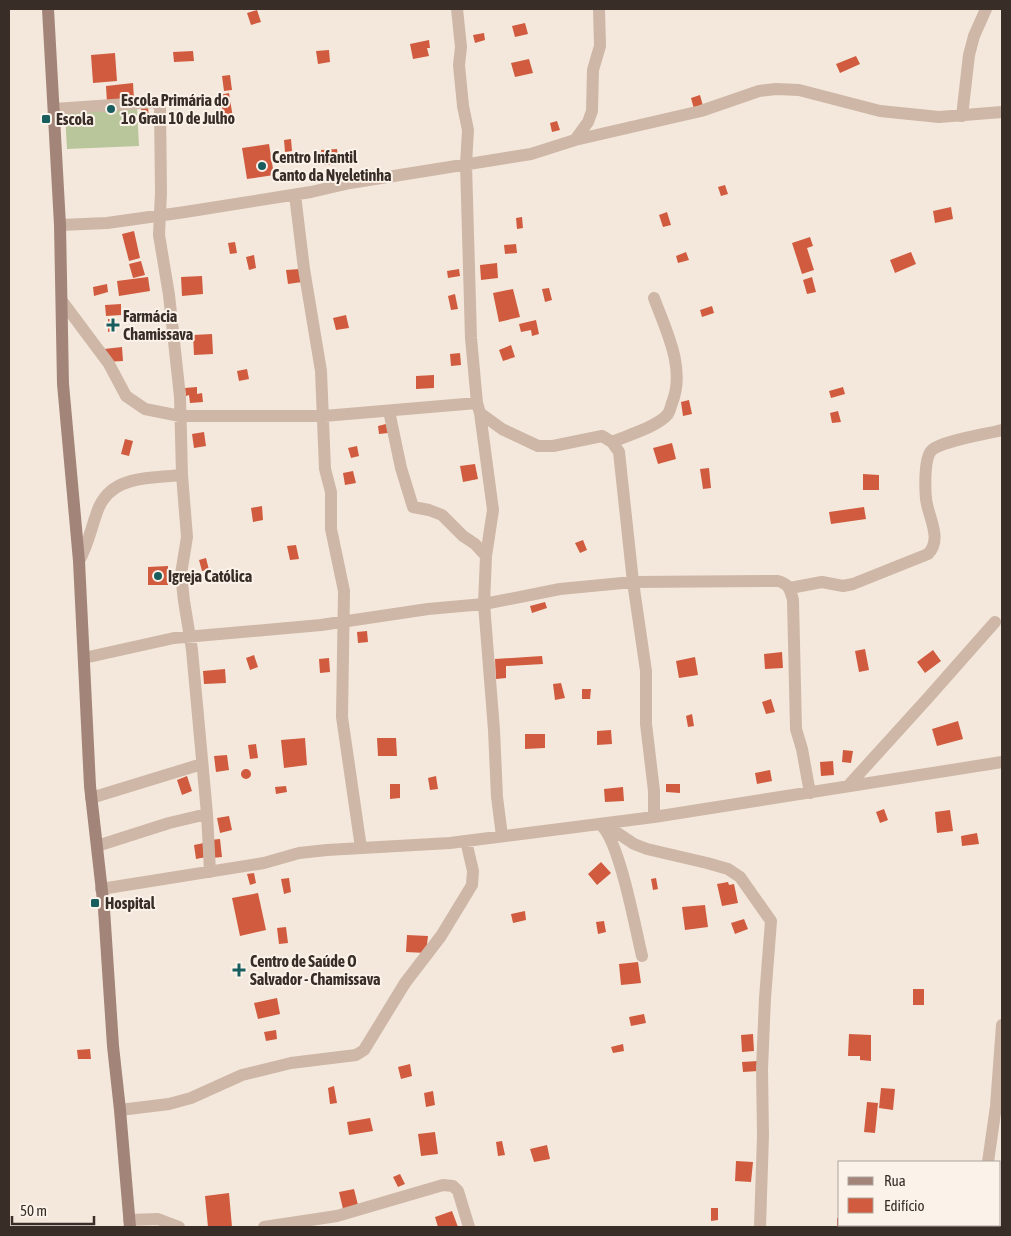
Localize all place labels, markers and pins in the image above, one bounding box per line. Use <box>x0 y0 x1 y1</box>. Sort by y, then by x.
place label: Escola Primária do 1o Grau 10 de Julho <box>121 91 236 127</box>
marker: Escola Primária do 1o Grau 10 de Julho <box>105 103 117 115</box>
place label: Escola <box>56 110 94 128</box>
marker: Escola <box>40 113 52 125</box>
place label: Centro Infantil Canto da Nyeletinha <box>272 148 392 184</box>
marker: Centro Infantil Canto da Nyeletinha <box>256 160 268 172</box>
place label: Farmácia Chamissava <box>123 307 193 343</box>
marker: Farmácia Chamissava <box>107 319 119 331</box>
place label: Igreja Católica <box>168 567 252 585</box>
marker: Igreja Católica <box>152 570 164 582</box>
place label: Hospital <box>105 894 156 912</box>
marker: Hospital <box>89 897 101 909</box>
place label: Centro de Saúde O Salvador - Chamissava <box>250 952 381 988</box>
marker: Centro de Saúde O Salvador - Chamissava <box>232 963 246 977</box>

